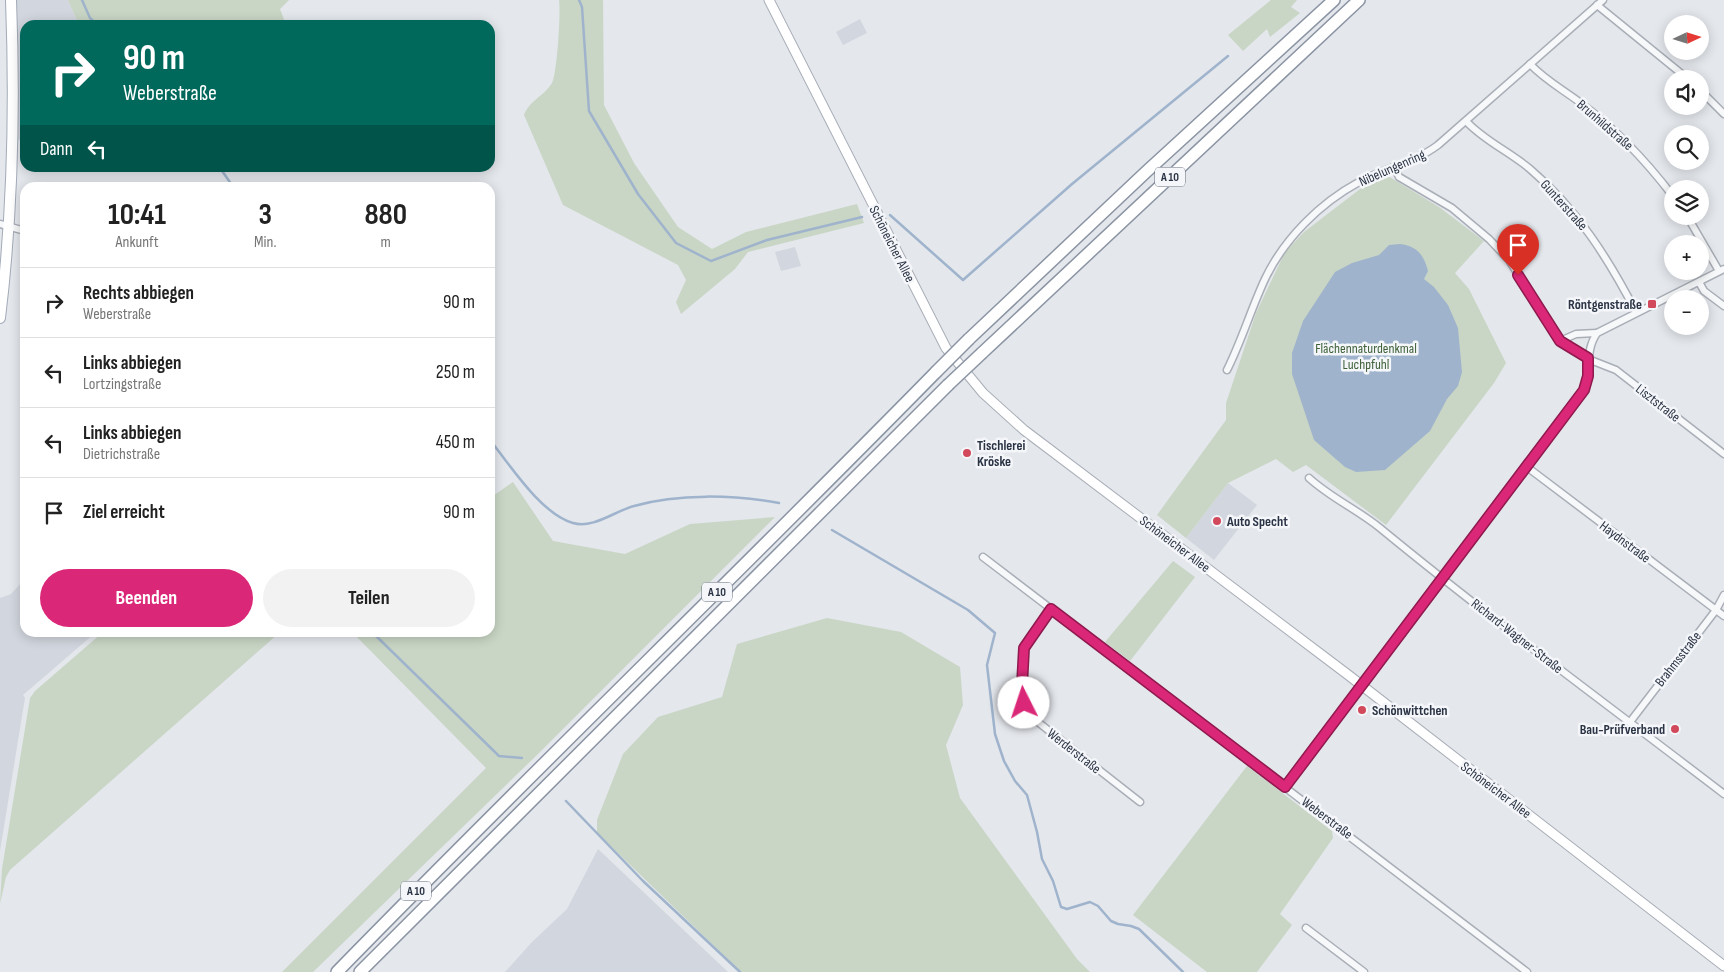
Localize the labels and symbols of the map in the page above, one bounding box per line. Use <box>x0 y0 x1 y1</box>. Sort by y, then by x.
north arrow <box>1664 15 1709 60</box>
street label: Brunhildstraße <box>1573 96 1637 154</box>
street label: Nibelungenring <box>1356 146 1428 190</box>
road number: A 10 <box>1155 168 1185 186</box>
street label: Gunterstraße <box>1537 176 1591 234</box>
street label: Schöneicher Allee <box>865 203 919 285</box>
pin <box>1497 224 1539 275</box>
place label: Röntgenstraße <box>1568 296 1642 313</box>
marker: Röntgenstraße <box>1646 298 1658 310</box>
park label: Flächennaturdenkmal Luchpfuhl <box>1315 340 1417 373</box>
street label: Lisztstraße <box>1632 380 1684 426</box>
place label: Tischlerei Kröske <box>977 437 1025 470</box>
marker: Tischlerei Kröske <box>961 447 973 459</box>
street label: Schöneicher Allee <box>1136 512 1214 576</box>
place label: Auto Specht <box>1226 513 1288 530</box>
marker: Auto Specht <box>1211 515 1223 527</box>
street label: Haydnstraße <box>1596 517 1654 567</box>
road number: A 10 <box>702 582 732 602</box>
street label: Richard-Wagner-Straße <box>1468 595 1566 677</box>
street label: Brahmsstraße <box>1651 628 1705 690</box>
position arrow <box>997 676 1049 728</box>
place label: Schönwittchen <box>1372 702 1448 719</box>
marker: Schönwittchen <box>1356 704 1368 716</box>
place label: Bau-Prüfverband <box>1580 721 1665 738</box>
marker: Bau-Prüfverband <box>1669 723 1681 735</box>
street label: Werderstraße <box>1044 725 1104 777</box>
street label: Schöneicher Allee <box>1457 758 1535 822</box>
street label: Weberstraße <box>1298 793 1356 843</box>
road number: A 10 <box>401 881 431 900</box>

